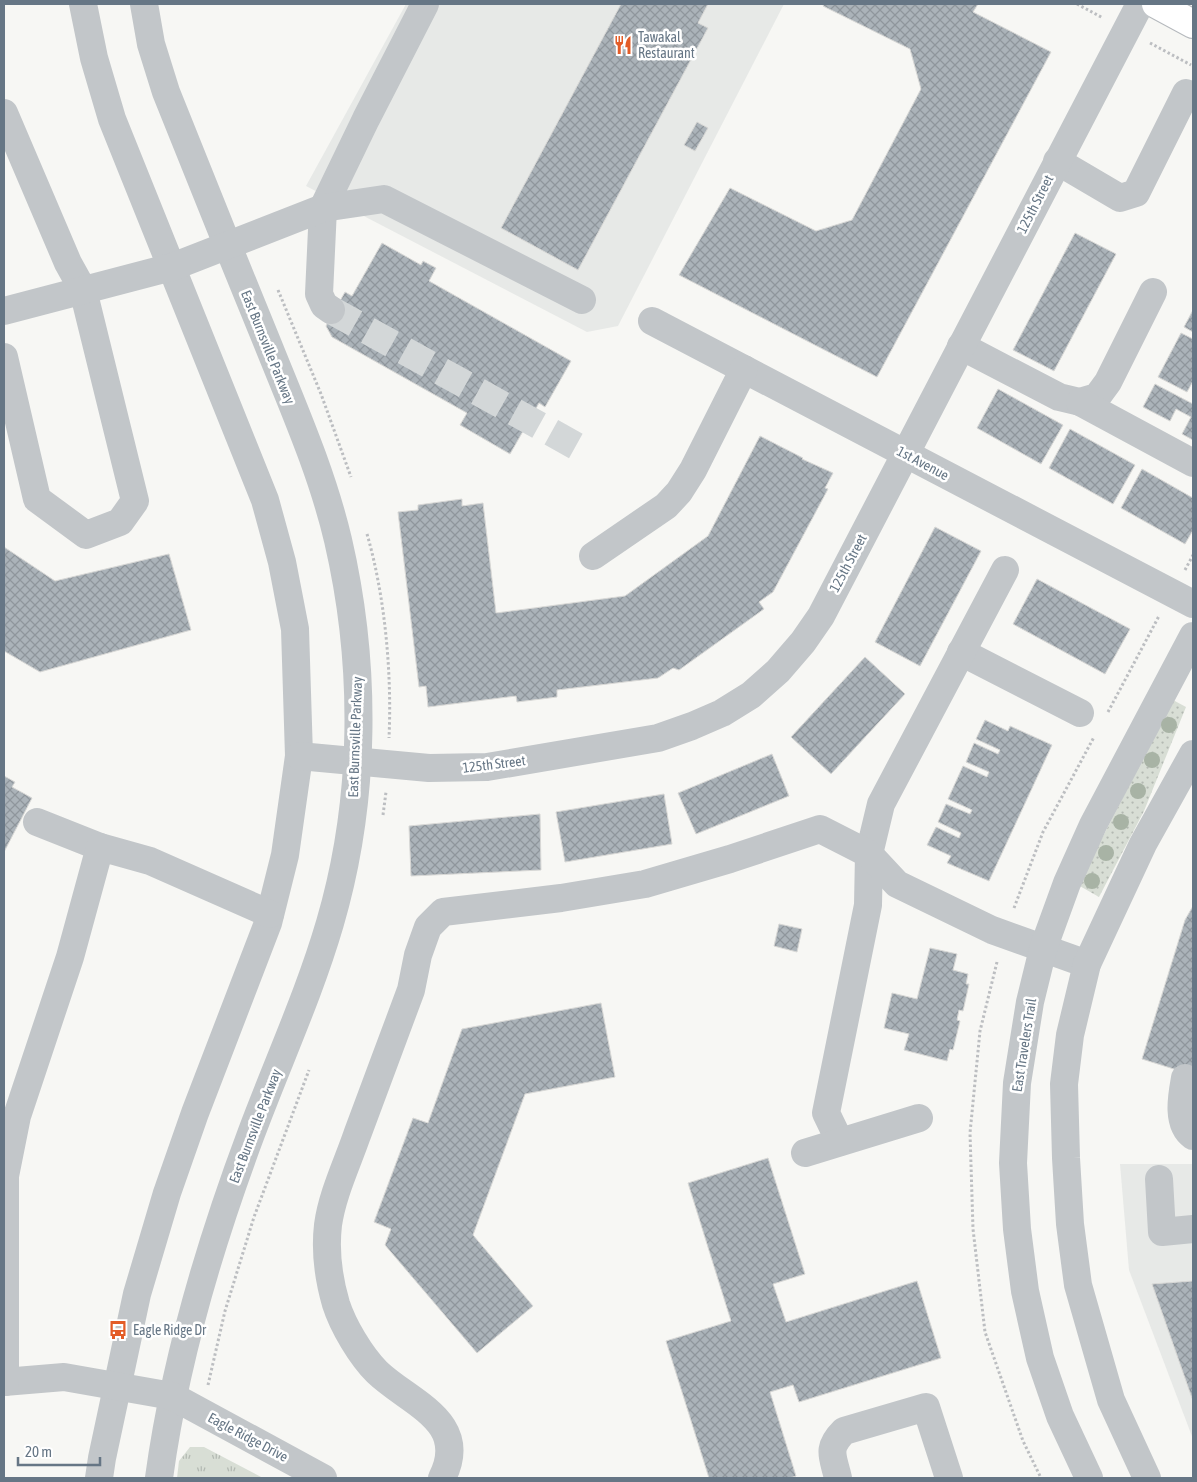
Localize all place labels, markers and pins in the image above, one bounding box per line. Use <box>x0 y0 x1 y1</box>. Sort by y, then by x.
place label: Tawakal Restaurant <box>638 29 695 61</box>
restaurant icon: Tawakal Restaurant <box>612 34 634 56</box>
bus stop icon: Eagle Ridge Dr <box>107 1319 129 1341</box>
place label: Eagle Ridge Dr <box>133 1322 207 1338</box>

